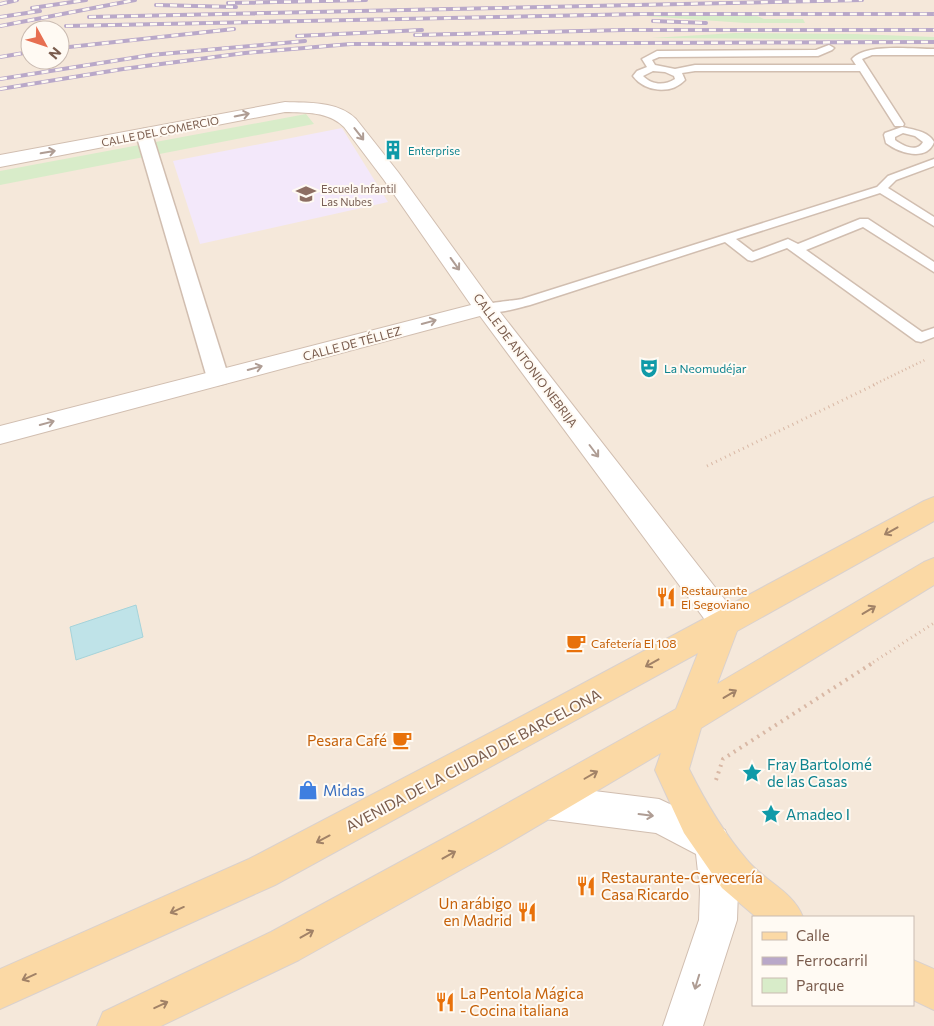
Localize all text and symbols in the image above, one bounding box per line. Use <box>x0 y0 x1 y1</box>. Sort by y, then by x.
north arrow <box>20 20 70 70</box>
text: N <box>45 44 65 63</box>
one-way arrow <box>234 110 250 119</box>
street label: CALLE DEL COMERCIO <box>100 113 220 149</box>
one-way arrow <box>353 127 364 140</box>
building icon: Enterprise <box>382 139 404 161</box>
place label: Enterprise <box>408 144 460 157</box>
one-way arrow <box>40 147 56 157</box>
place label: Escuela Infantil Las Nubes <box>321 182 396 208</box>
school or university icon: Escuela Infantil Las Nubes <box>295 183 317 205</box>
one-way arrow <box>450 257 460 271</box>
street label: CALLE DE ANTONIO NEBRIJA <box>470 290 581 430</box>
one-way arrow <box>421 317 437 327</box>
street label: CALLE DE TÉLLEZ <box>301 323 403 363</box>
theatre icon: La Neomudéjar <box>638 357 660 379</box>
place label: La Neomudéjar <box>664 361 747 375</box>
one-way arrow <box>247 363 263 373</box>
one-way arrow <box>39 418 55 427</box>
one-way arrow <box>589 444 599 458</box>
one-way arrow <box>884 526 899 536</box>
place label: Restaurante El Segoviano <box>681 583 750 611</box>
restaurant icon: Restaurante El Segoviano <box>655 586 677 608</box>
one-way arrow <box>861 604 875 614</box>
cafe icon: Cafetería El 108 <box>565 632 587 654</box>
place label: Cafetería El 108 <box>591 636 677 650</box>
one-way arrow <box>644 658 659 668</box>
street label: AVENIDA DE LA CIUDAD DE BARCELONA <box>342 685 604 835</box>
one-way arrow <box>722 688 736 698</box>
cafe icon: Pesara Café <box>391 729 413 751</box>
place label: Pesara Café <box>307 731 387 749</box>
place label: Fray Bartolomé de las Casas <box>767 755 872 790</box>
place icon: Fray Bartolomé de las Casas <box>741 762 763 784</box>
one-way arrow <box>583 770 598 780</box>
shop icon: Midas <box>297 779 319 801</box>
place label: Midas <box>323 781 365 799</box>
place icon: Amadeo I <box>760 803 782 825</box>
place label: Amadeo I <box>786 805 850 823</box>
one-way arrow <box>638 810 654 820</box>
one-way arrow <box>316 834 331 844</box>
one-way arrow <box>442 850 457 860</box>
place label: Restaurante-Cervecería Casa Ricardo <box>601 868 763 903</box>
restaurant icon: Restaurante-Cervecería Casa Ricardo <box>575 875 597 897</box>
place label: Un arábigo en Madrid <box>438 894 512 929</box>
restaurant icon: Un arábigo en Madrid <box>516 901 538 923</box>
one-way arrow <box>170 906 185 915</box>
legend <box>752 916 914 1006</box>
text: Calle <box>796 926 830 944</box>
one-way arrow <box>300 928 314 938</box>
text: Ferrocarril <box>796 951 868 969</box>
one-way arrow <box>22 972 37 982</box>
one-way arrow <box>691 974 701 990</box>
text: Parque <box>796 976 844 994</box>
place label: La Pentola Mágica - Cocina italiana <box>460 984 584 1019</box>
restaurant icon: La Pentola Mágica - Cocina italiana <box>434 991 456 1013</box>
one-way arrow <box>153 1000 168 1009</box>

